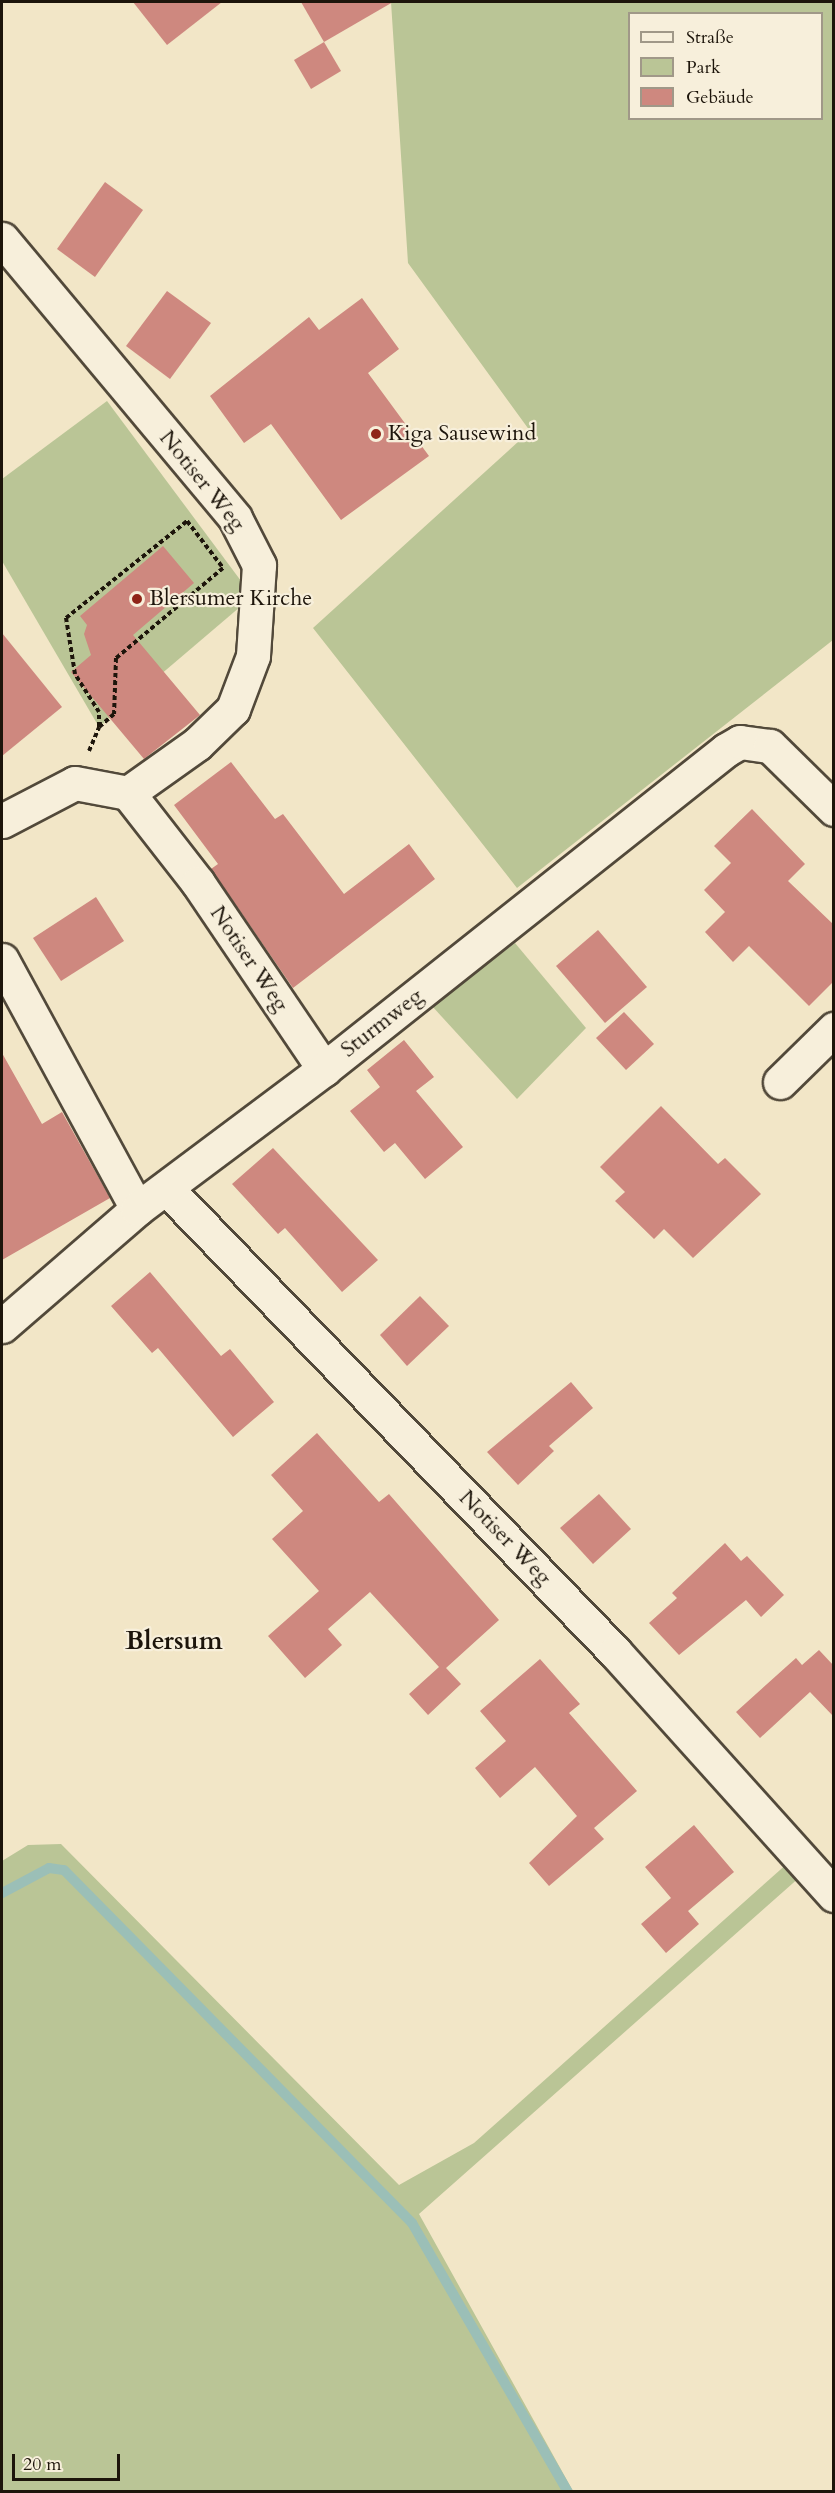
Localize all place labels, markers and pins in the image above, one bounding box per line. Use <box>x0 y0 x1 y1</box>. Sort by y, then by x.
place label: Kiga Sausewind <box>388 421 536 447</box>
marker: Kiga Sausewind <box>369 427 383 441</box>
place label: Blersumer Kirche <box>149 586 312 612</box>
marker: Blersumer Kirche <box>130 592 144 606</box>

